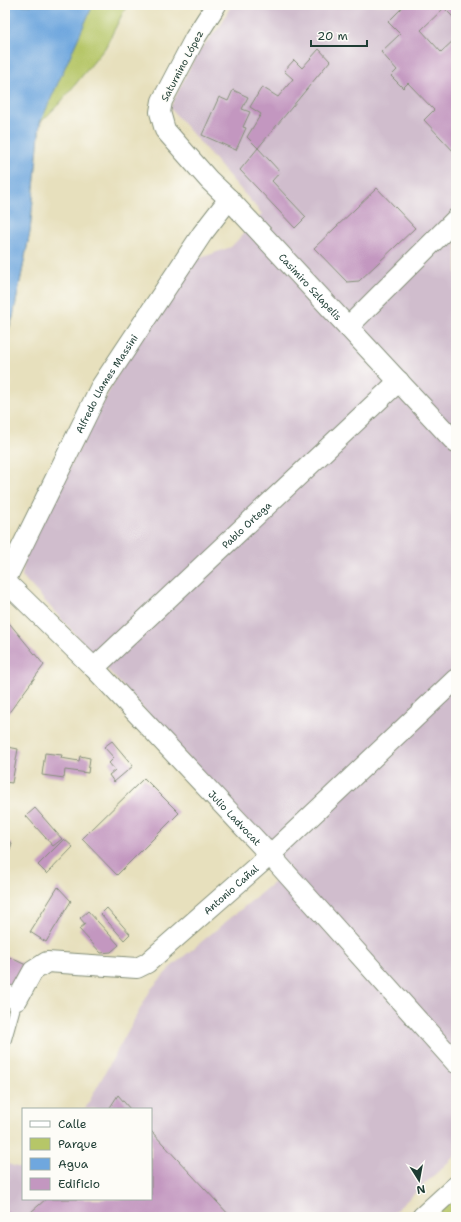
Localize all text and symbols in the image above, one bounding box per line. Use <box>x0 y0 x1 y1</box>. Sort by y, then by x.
scale bar <box>311 22 367 48</box>
street label: Saturnino López <box>158 28 206 104</box>
text: 20 m <box>317 28 348 44</box>
street label: Casimiro Szlapelis <box>276 250 345 323</box>
street label: Alfredo Llames Massini <box>72 331 140 435</box>
street label: Pablo Ortega <box>219 498 274 551</box>
street label: Julio Ladvocat <box>206 787 264 848</box>
street label: Antonio Cañal <box>200 862 261 917</box>
legend <box>22 1108 152 1200</box>
text: Calle <box>58 1116 87 1132</box>
text: Parque <box>58 1136 97 1152</box>
text: Agua <box>58 1156 89 1172</box>
north arrow <box>399 1160 439 1200</box>
text: Edificio <box>58 1176 100 1192</box>
text: N <box>415 1181 427 1198</box>

